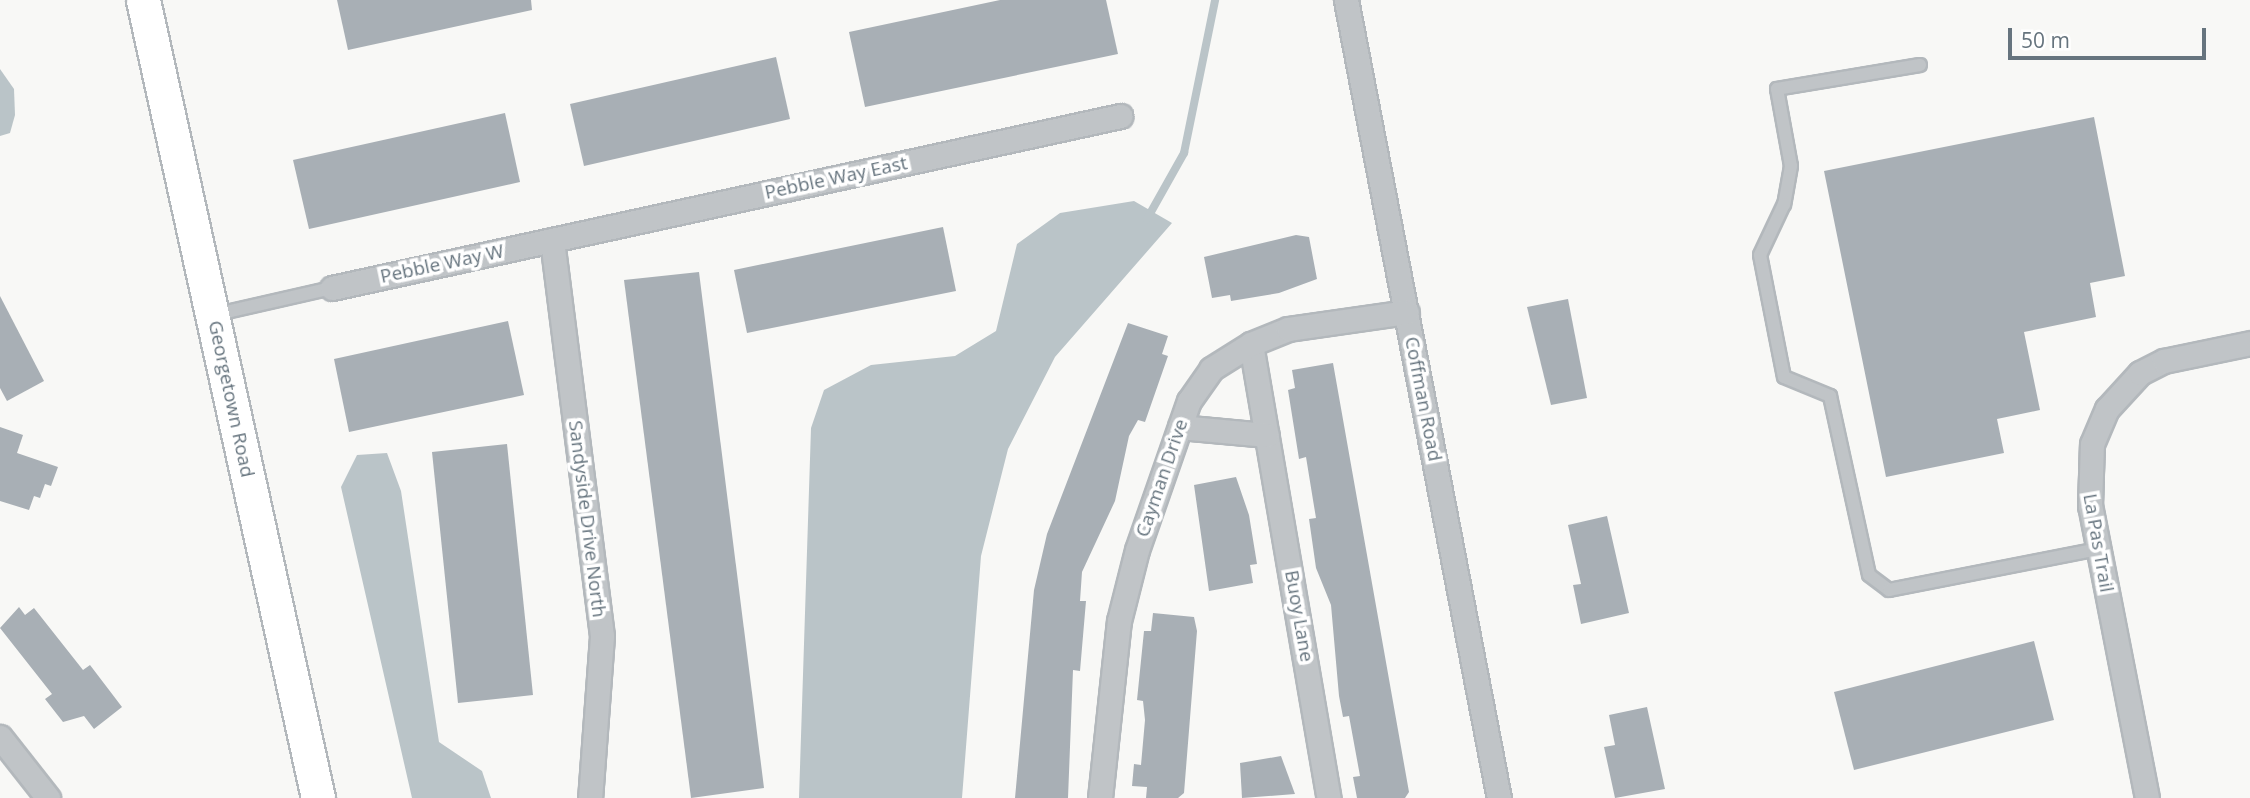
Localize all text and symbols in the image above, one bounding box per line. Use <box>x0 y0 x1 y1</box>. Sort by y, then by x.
scale bar <box>2012 14 2210 58</box>
text: 50 m <box>2021 26 2070 54</box>
street label: Pebble Way East <box>763 152 909 204</box>
street label: Pebble Way W <box>378 240 506 288</box>
street label: Georgetown Road <box>203 319 259 479</box>
street label: Coffman Road <box>1400 335 1446 463</box>
street label: Cayman Drive <box>1131 416 1193 540</box>
street label: Sandyside Drive North <box>564 419 610 619</box>
street label: La Pas Trail <box>2078 492 2118 594</box>
street label: Buoy Lane <box>1280 568 1318 664</box>

